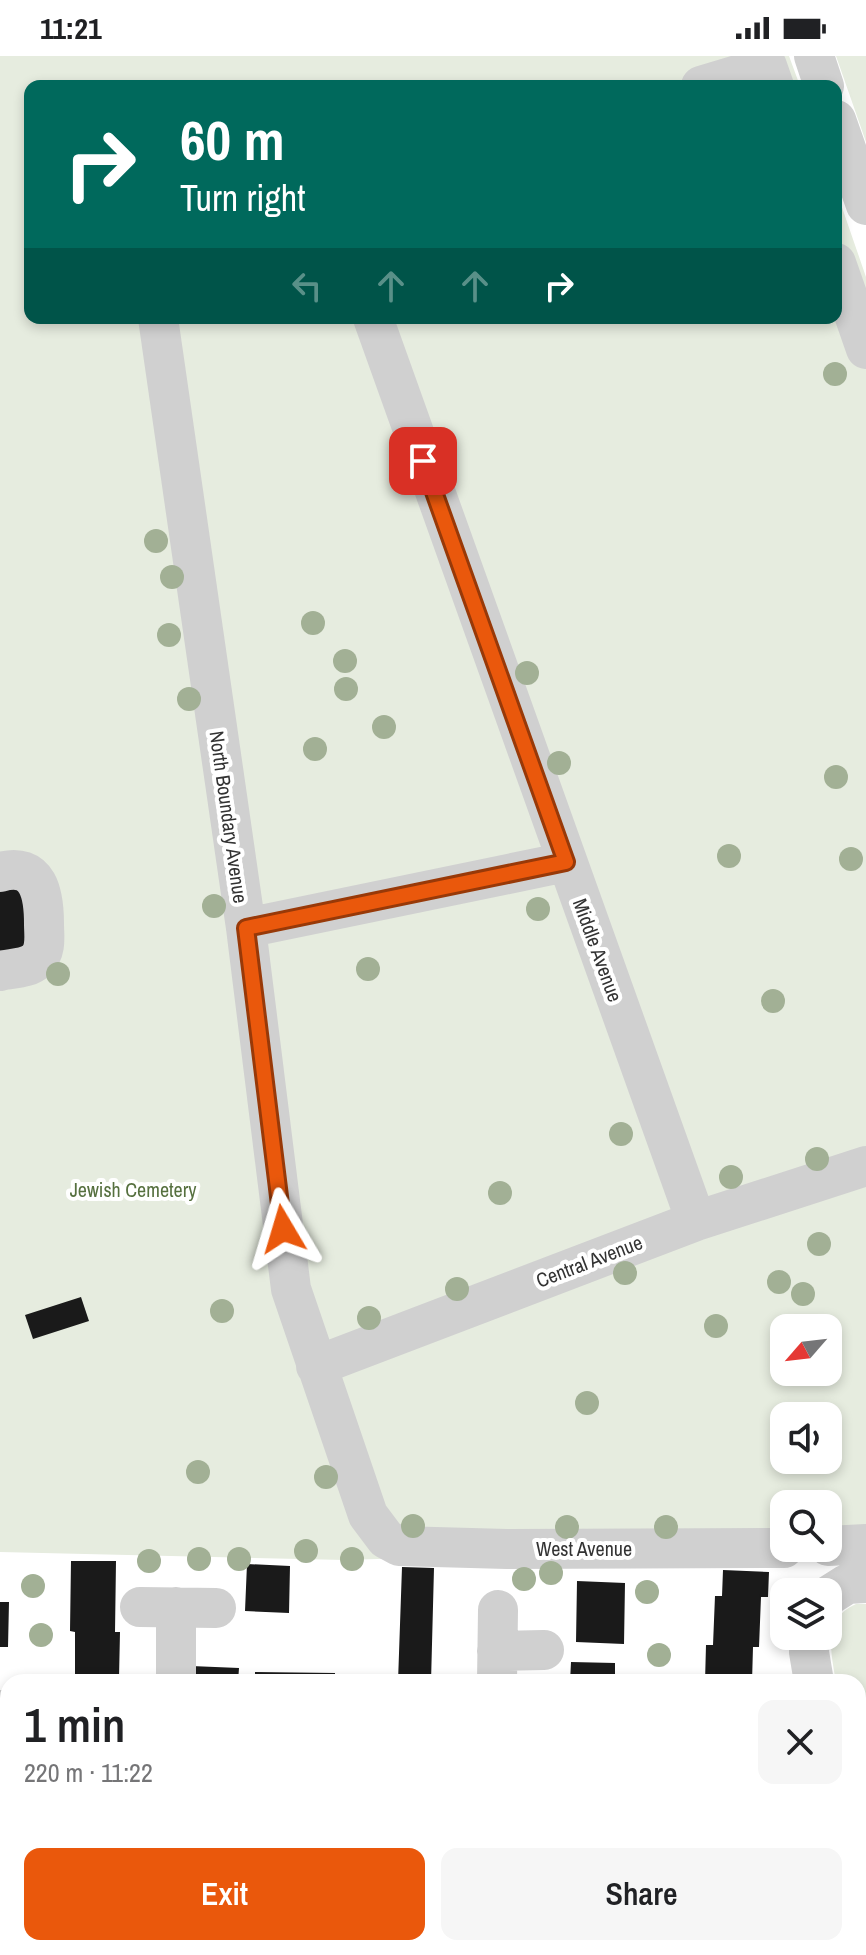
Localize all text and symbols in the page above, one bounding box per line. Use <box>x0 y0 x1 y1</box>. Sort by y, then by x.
text: 11:21 <box>40 8 102 48</box>
text: 60 m <box>180 102 285 177</box>
icon: right <box>48 112 152 216</box>
text: Turn right <box>180 174 305 222</box>
icon: left <box>285 264 329 308</box>
icon: ahead <box>369 264 413 308</box>
icon: ahead <box>453 264 497 308</box>
icon: right <box>537 264 581 308</box>
pin <box>389 427 457 495</box>
icon: arrive <box>401 439 445 483</box>
street label: North Boundary Avenue <box>204 729 254 905</box>
street label: Middle Avenue <box>567 895 629 1005</box>
park label: Jewish Cemetery <box>70 1176 197 1203</box>
position arrow <box>241 1187 325 1271</box>
street label: Central Avenue <box>532 1228 646 1294</box>
north arrow <box>770 1314 842 1386</box>
map controls <box>770 1314 842 1650</box>
button: sound <box>770 1402 842 1474</box>
button: search <box>770 1490 842 1562</box>
street label: West Avenue <box>536 1535 632 1562</box>
button: layers <box>770 1578 842 1650</box>
text: 1 min <box>24 1692 125 1757</box>
button: close <box>758 1700 842 1784</box>
text: 220 m · 11:22 <box>24 1755 153 1790</box>
button: Exit <box>24 1848 425 1940</box>
button: Share <box>441 1848 842 1940</box>

